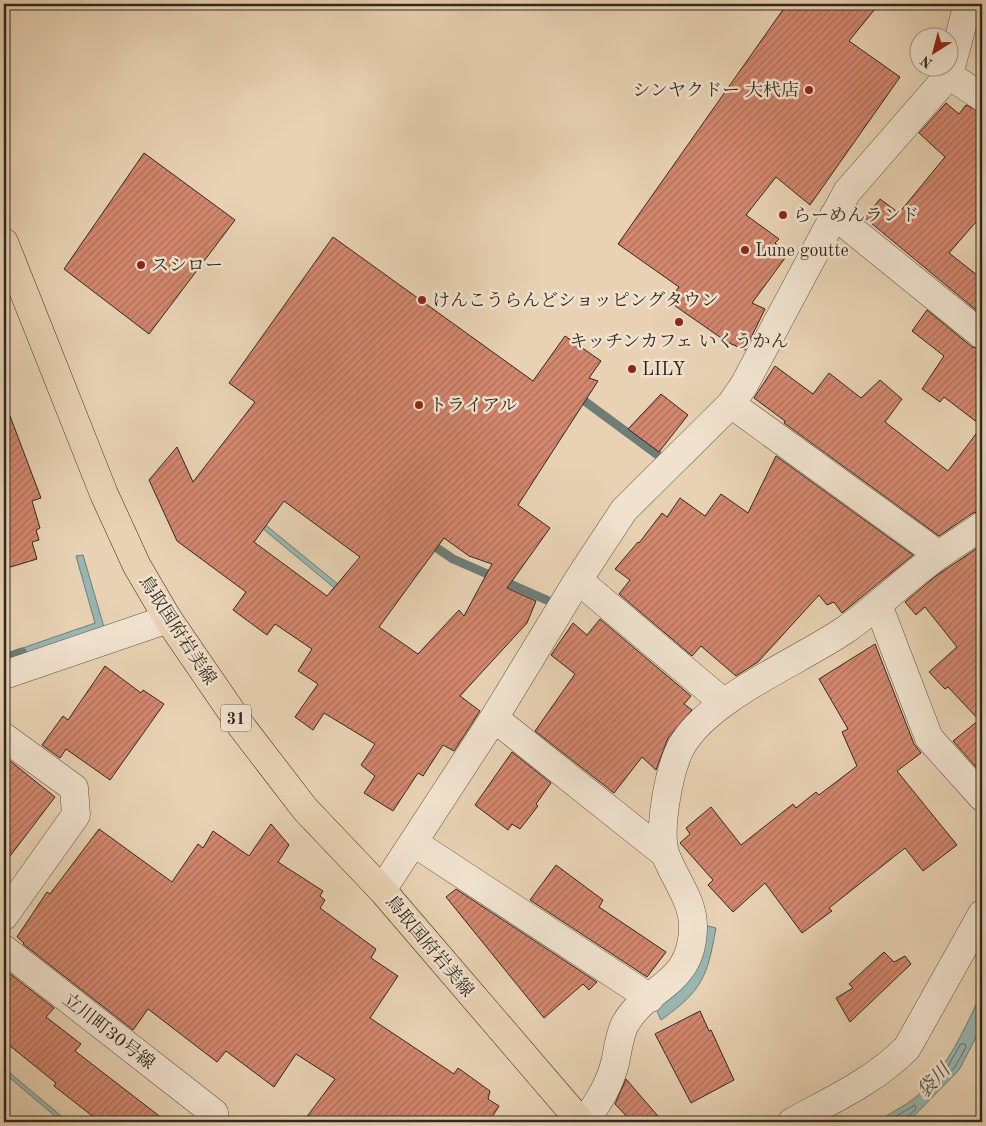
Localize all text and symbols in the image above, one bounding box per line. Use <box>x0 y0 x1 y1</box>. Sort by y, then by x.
north arrow <box>908 28 958 78</box>
text: N <box>918 53 935 71</box>
place label: シンヤクドー 大杙店 <box>632 80 799 100</box>
marker: シンヤクドー 大杙店 <box>803 84 815 96</box>
place label: らーめんランド <box>793 207 919 225</box>
marker: らーめんランド <box>777 209 789 221</box>
place label: Lune goutte <box>755 242 849 260</box>
marker: Lune goutte <box>739 244 751 256</box>
place label: スシロー <box>151 257 223 275</box>
marker: スシロー <box>135 259 147 271</box>
place label: けんこうらんどショッピングタウン <box>432 291 719 310</box>
marker: けんこうらんどショッピングタウン <box>416 294 428 306</box>
marker: キッチンカフェ いくうかん <box>673 316 685 328</box>
place label: キッチンカフェ いくうかん <box>570 332 788 351</box>
place label: LILY <box>642 361 685 379</box>
marker: LILY <box>626 363 638 375</box>
place label: トライアル <box>429 397 517 415</box>
marker: トライアル <box>413 399 425 411</box>
street label: 鳥取国府岩美線 <box>135 572 221 688</box>
road number: 31 <box>221 704 251 731</box>
street label: 鳥取国府岩美線 <box>382 891 478 1001</box>
street label: 立川町30号線 <box>59 989 159 1073</box>
water label: 袋川 <box>913 1059 956 1102</box>

